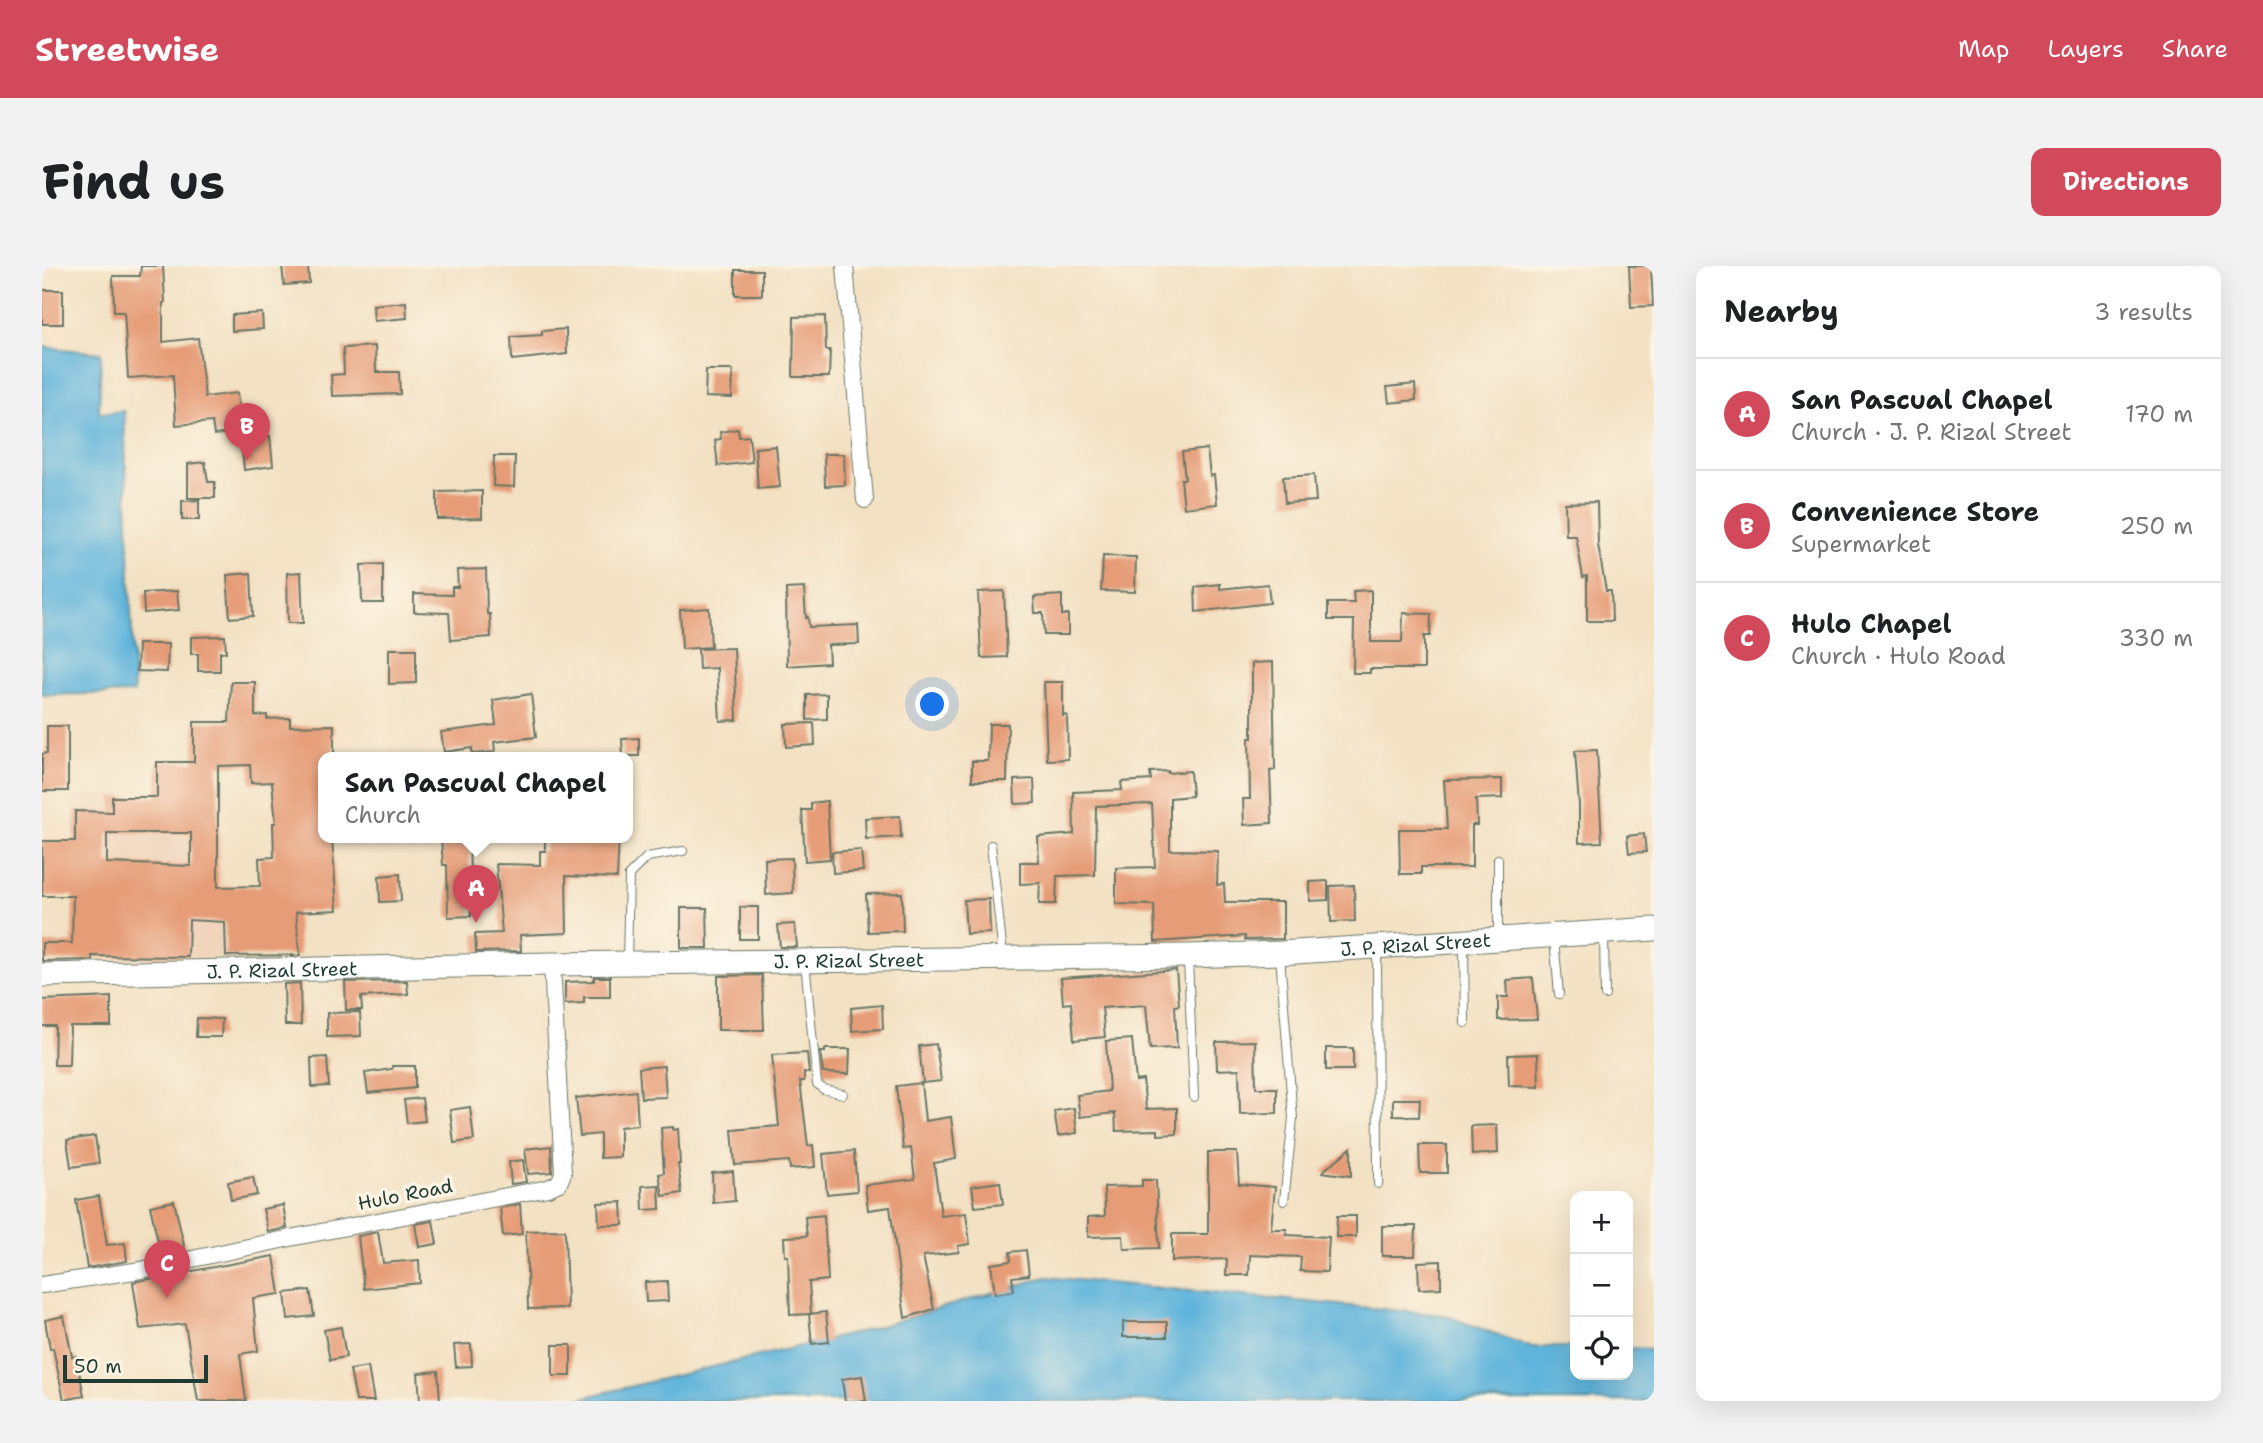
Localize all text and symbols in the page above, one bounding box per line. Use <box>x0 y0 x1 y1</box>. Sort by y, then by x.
text: Streetwise <box>35 27 219 72</box>
text: Map <box>1958 33 2009 65</box>
text: Layers <box>2047 33 2124 65</box>
text: Share <box>2162 33 2228 65</box>
button: Directions <box>2031 148 2221 216</box>
text: Find us <box>42 149 225 215</box>
text: Nearby <box>1724 291 1839 332</box>
text: 3 results <box>2094 297 2193 327</box>
text: San Pascual Chapel <box>1791 382 2052 417</box>
text: A <box>1738 399 1756 429</box>
text: 170 m <box>2125 399 2193 429</box>
pin: B <box>224 403 270 461</box>
text: Church · J. P. Rizal Street <box>1791 417 2072 447</box>
text: Convenience Store <box>1791 494 2039 529</box>
text: B <box>1740 511 1754 541</box>
text: 250 m <box>2120 511 2193 541</box>
text: Supermarket <box>1791 529 1931 559</box>
text: Hulo Chapel <box>1791 606 1952 641</box>
text: C <box>1740 623 1754 653</box>
text: 330 m <box>2119 623 2193 653</box>
text: Church · Hulo Road <box>1791 641 2005 671</box>
your location <box>915 687 949 721</box>
popup <box>318 752 633 843</box>
text: San Pascual Chapel <box>345 765 606 800</box>
text: Church <box>345 800 421 830</box>
pin: A <box>453 865 499 923</box>
street label: J. P. Rizal Street <box>1339 927 1492 962</box>
street label: J. P. Rizal Street <box>773 947 924 974</box>
street label: J. P. Rizal Street <box>206 956 358 984</box>
street label: Hulo Road <box>356 1173 455 1216</box>
map controls <box>1570 1191 1633 1380</box>
button: + <box>1570 1191 1633 1254</box>
pin: C <box>144 1240 190 1298</box>
button: − <box>1570 1254 1633 1317</box>
button: locate <box>1570 1317 1633 1380</box>
scale bar <box>63 1352 208 1384</box>
text: 50 m <box>74 1354 122 1379</box>

